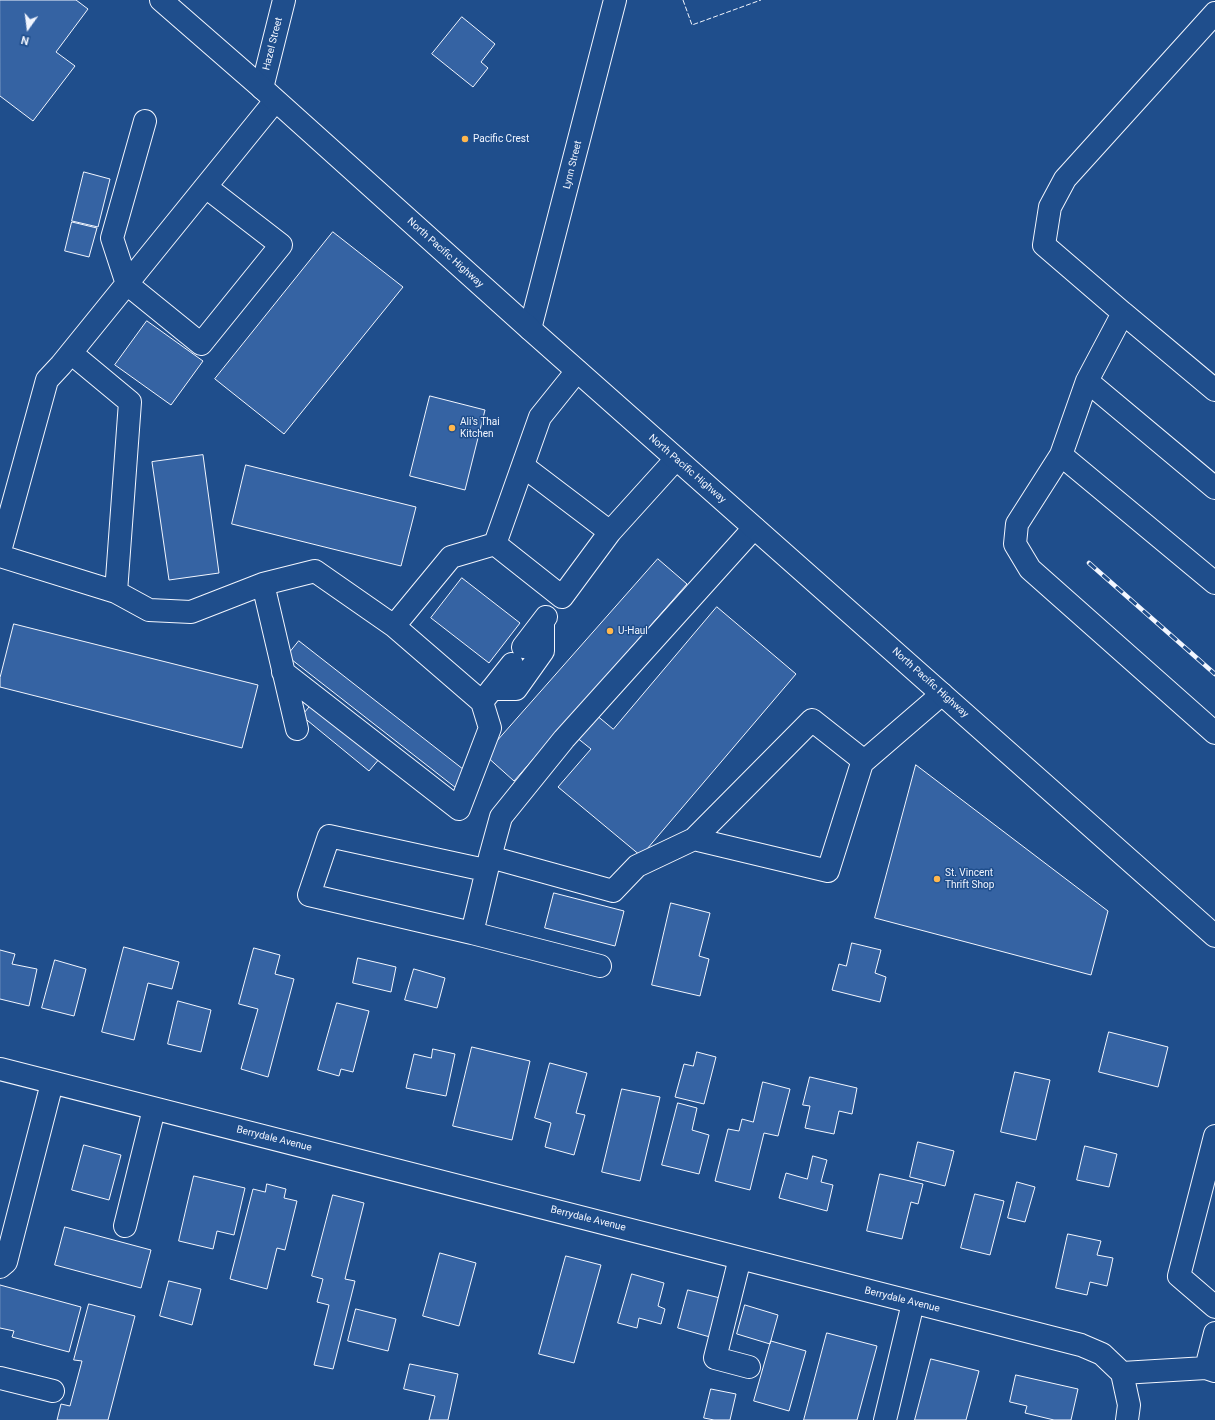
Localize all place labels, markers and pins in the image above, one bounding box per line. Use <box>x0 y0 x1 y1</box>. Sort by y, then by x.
place label: Pacific Crest <box>473 133 529 145</box>
marker: Pacific Crest <box>460 134 470 144</box>
place label: Ali's Thai Kitchen <box>460 416 500 440</box>
marker: Ali's Thai Kitchen <box>447 423 457 433</box>
place label: U-Haul <box>618 625 648 637</box>
marker: U-Haul <box>605 626 615 636</box>
place label: St. Vincent Thrift Shop <box>945 867 994 890</box>
marker: St. Vincent Thrift Shop <box>932 874 942 884</box>

